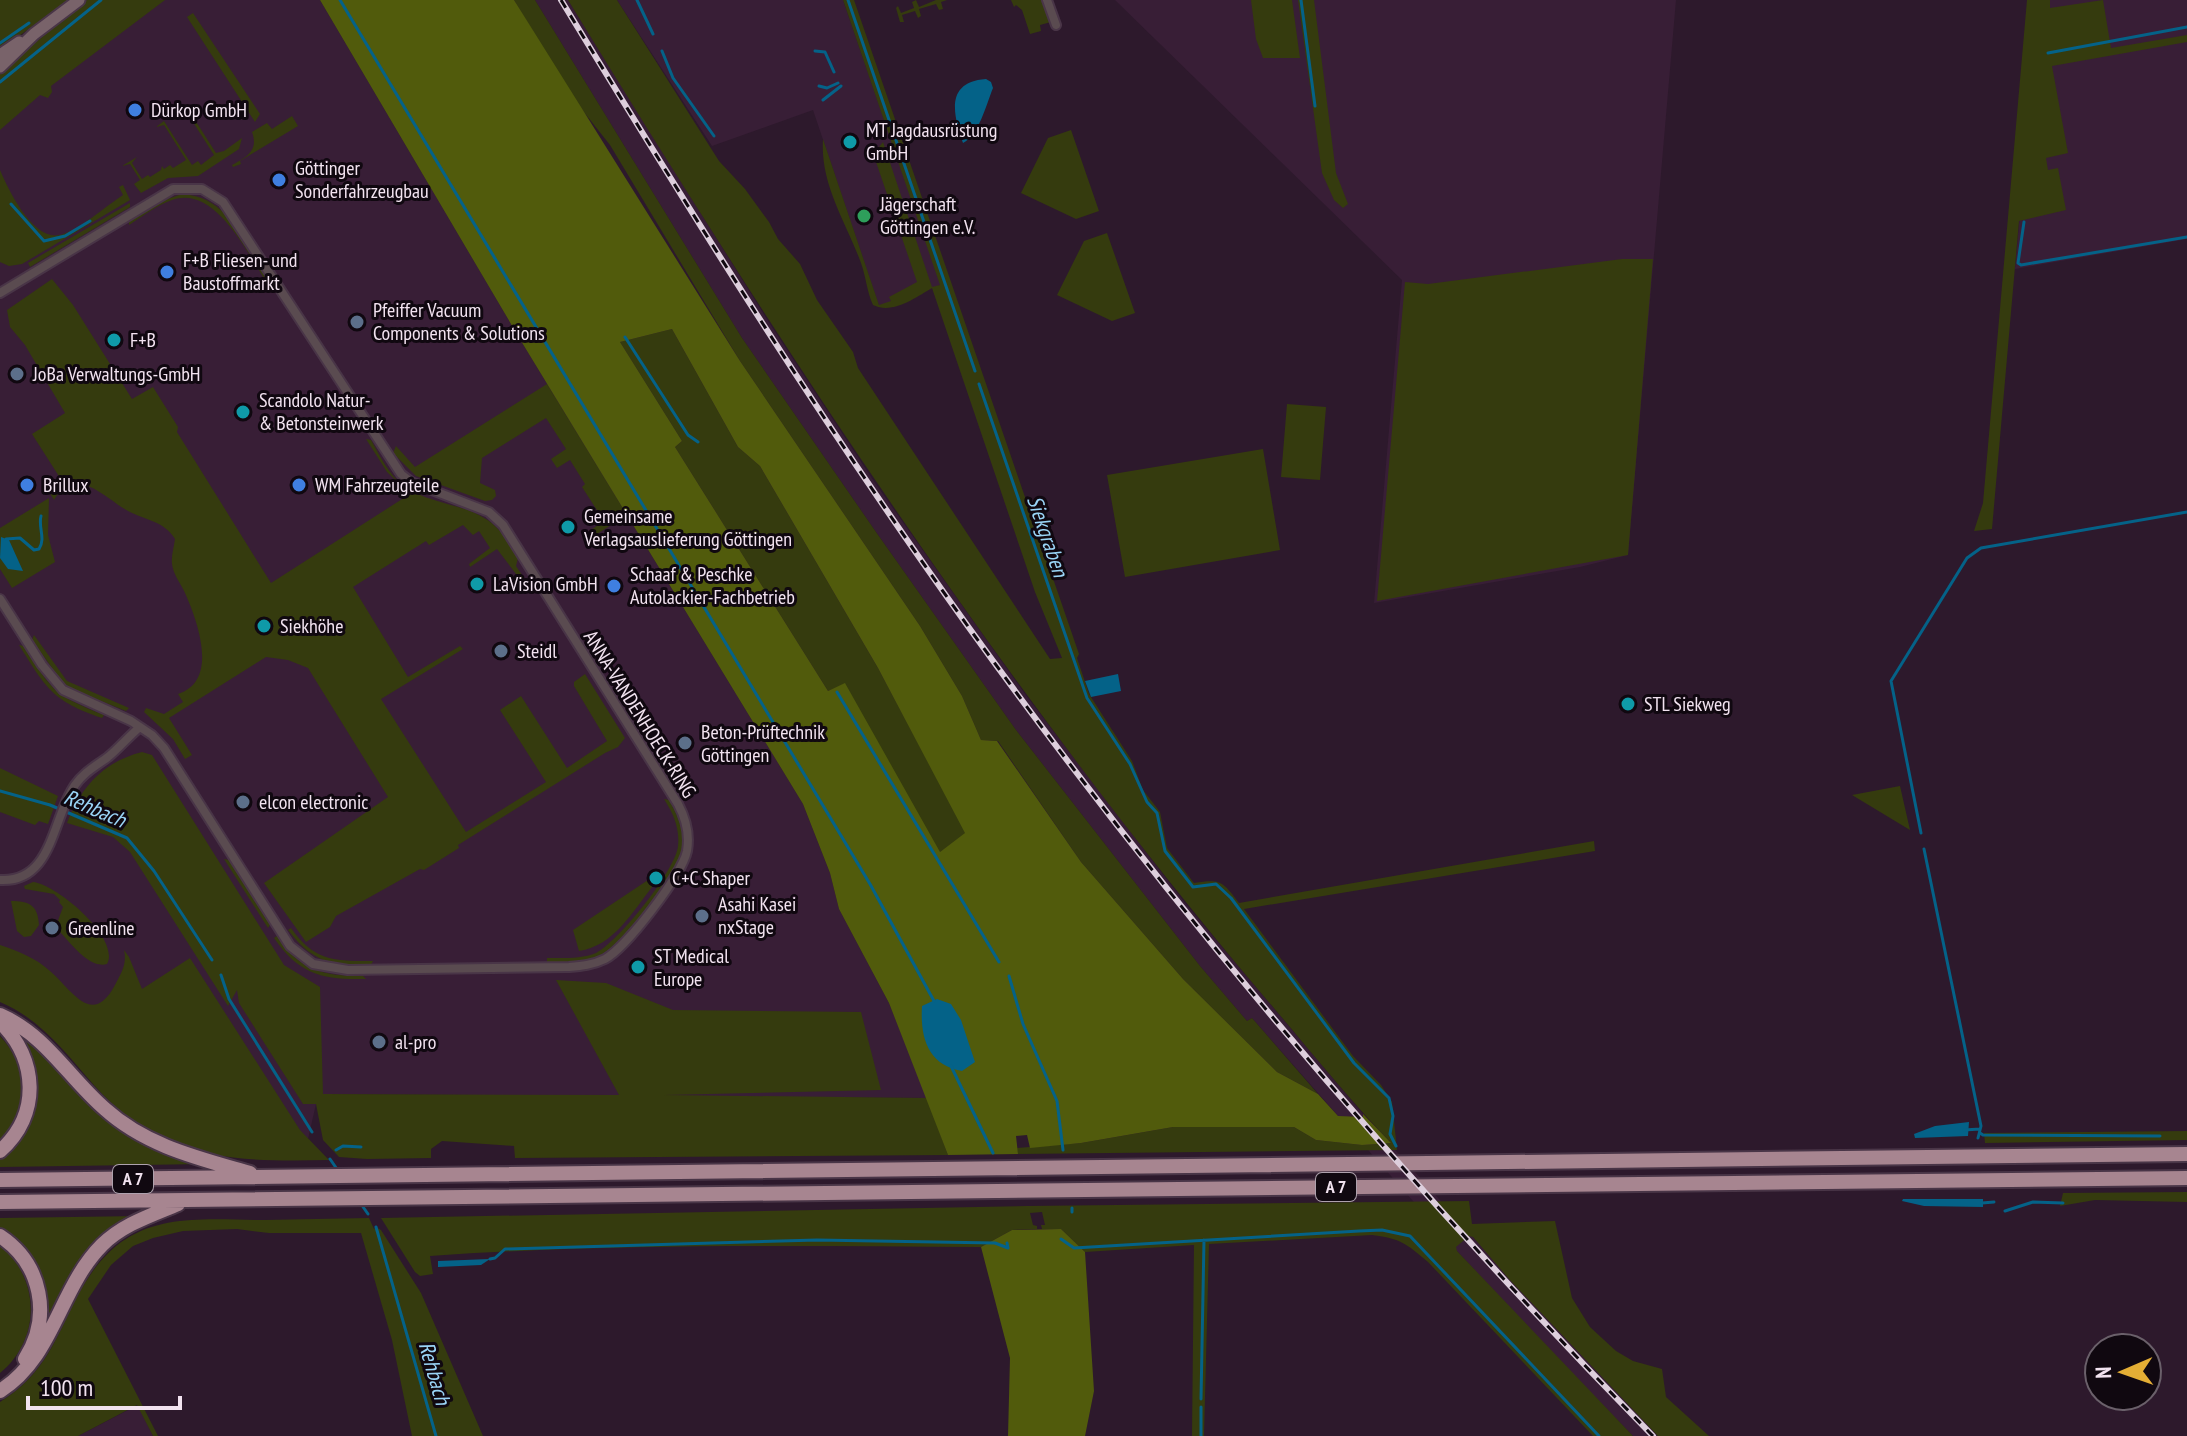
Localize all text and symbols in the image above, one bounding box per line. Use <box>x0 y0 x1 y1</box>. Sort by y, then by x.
place label: Dürkop GmbH <box>151 97 247 123</box>
marker: Dürkop GmbH <box>126 101 144 119</box>
place label: MT Jagdausrüstung GmbH <box>866 117 997 166</box>
marker: MT Jagdausrüstung GmbH <box>841 133 859 151</box>
place label: Göttinger Sonderfahrzeugbau <box>295 155 429 204</box>
marker: Göttinger Sonderfahrzeugbau <box>270 171 288 189</box>
place label: Jägerschaft Göttingen e.V. <box>879 191 975 240</box>
marker: Jägerschaft Göttingen e.V. <box>855 207 873 225</box>
place label: F+B Fliesen- und Baustoffmarkt <box>183 247 297 296</box>
marker: F+B Fliesen- und Baustoffmarkt <box>158 263 176 281</box>
place label: Pfeiffer Vacuum Components & Solutions <box>373 297 545 346</box>
marker: Pfeiffer Vacuum Components & Solutions <box>348 313 366 331</box>
place label: F+B <box>130 327 156 353</box>
marker: F+B <box>105 331 123 349</box>
place label: JoBa Verwaltungs-GmbH <box>32 361 201 387</box>
marker: JoBa Verwaltungs-GmbH <box>8 365 26 383</box>
place label: Scandolo Natur- & Betonsteinwerk <box>259 387 384 436</box>
marker: Scandolo Natur- & Betonsteinwerk <box>234 403 252 421</box>
place label: Brillux <box>43 472 88 498</box>
place label: WM Fahrzeugteile <box>315 472 439 498</box>
marker: Brillux <box>18 476 36 494</box>
marker: WM Fahrzeugteile <box>290 476 308 494</box>
water label: Siekgraben <box>1021 492 1075 582</box>
place label: Gemeinsame Verlagsauslieferung Göttingen <box>583 503 792 552</box>
marker: Gemeinsame Verlagsauslieferung Göttingen <box>559 518 577 536</box>
place label: Schaaf & Peschke Autolackier-Fachbetrieb <box>630 561 795 610</box>
place label: LaVision GmbH <box>493 571 598 597</box>
marker: LaVision GmbH <box>468 575 486 593</box>
marker: Schaaf & Peschke Autolackier-Fachbetrieb <box>605 577 623 595</box>
place label: Siekhöhe <box>280 613 343 639</box>
marker: Siekhöhe <box>255 617 273 635</box>
street label: ANNA-VANDENHOECK-RING <box>578 625 702 803</box>
place label: Steidl <box>517 638 557 664</box>
marker: Steidl <box>492 642 510 660</box>
place label: STL Siekweg <box>1644 691 1731 717</box>
marker: STL Siekweg <box>1619 695 1637 713</box>
place label: Beton-Prüftechnik Göttingen <box>701 719 825 768</box>
marker: Beton-Prüftechnik Göttingen <box>676 734 694 752</box>
water label: Rehbach <box>60 783 131 834</box>
place label: elcon electronic <box>259 789 368 815</box>
marker: elcon electronic <box>234 793 252 811</box>
place label: C+C Shaper <box>672 865 751 891</box>
marker: C+C Shaper <box>647 869 665 887</box>
place label: Asahi Kasei nxStage <box>718 891 796 940</box>
marker: Asahi Kasei nxStage <box>693 907 711 925</box>
place label: Greenline <box>68 915 135 941</box>
marker: Greenline <box>43 919 61 937</box>
place label: ST Medical Europe <box>654 943 729 992</box>
marker: ST Medical Europe <box>629 958 647 976</box>
place label: al-pro <box>395 1029 436 1055</box>
marker: al-pro <box>370 1033 388 1051</box>
road number: A 7 <box>113 1165 153 1193</box>
road number: A 7 <box>1316 1173 1356 1201</box>
north arrow <box>2083 1332 2163 1412</box>
water label: Rehbach <box>413 1338 458 1409</box>
scale bar <box>28 1360 180 1410</box>
text: N <box>2089 1366 2117 1379</box>
text: 100 m <box>40 1372 93 1403</box>

